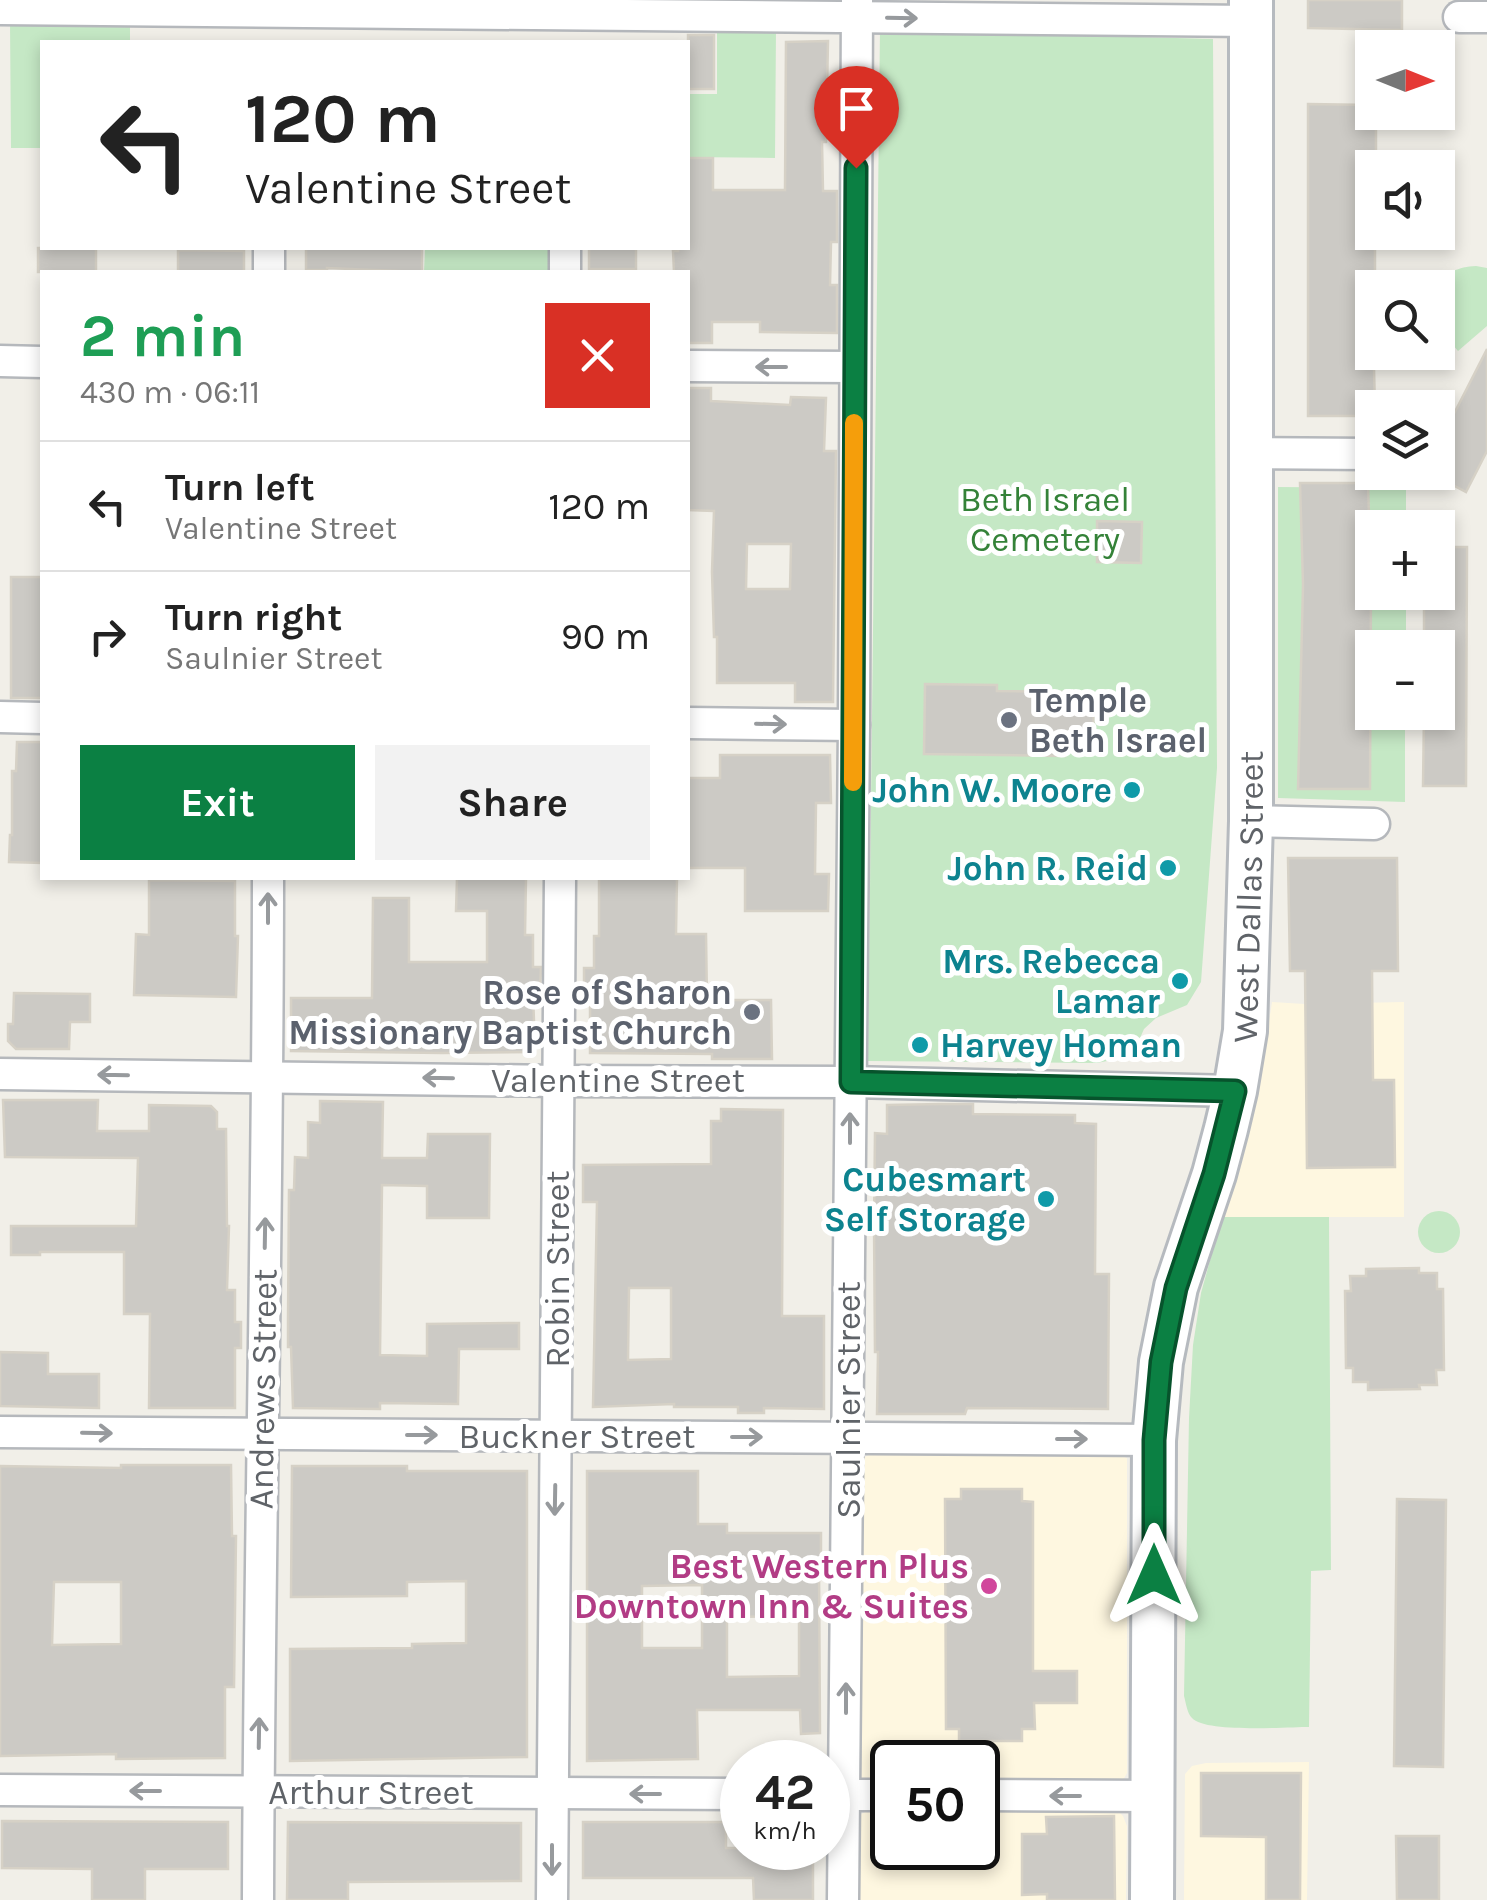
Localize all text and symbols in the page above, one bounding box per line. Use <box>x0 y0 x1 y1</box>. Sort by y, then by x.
one-way arrow <box>886 8 918 28</box>
north arrow <box>1355 30 1455 130</box>
map controls <box>1355 30 1455 730</box>
pin <box>814 66 899 169</box>
text: 120 m <box>245 78 441 160</box>
icon: left <box>80 80 210 210</box>
icon: arrive <box>829 81 884 136</box>
button: sound <box>1355 150 1455 250</box>
text: Valentine Street <box>245 162 571 214</box>
button: search <box>1355 270 1455 370</box>
text: 2 min <box>80 301 245 371</box>
button: close <box>545 303 650 408</box>
one-way arrow <box>756 358 788 376</box>
text: 430 m · 06:11 <box>80 374 260 411</box>
button: layers <box>1355 390 1455 490</box>
text: Turn left <box>165 465 315 510</box>
icon: left <box>80 479 135 534</box>
park label: Beth Israel Cemetery <box>960 479 1130 560</box>
text: 120 m <box>548 484 650 529</box>
text: Valentine Street <box>165 510 397 547</box>
button: + <box>1355 510 1455 610</box>
text: Turn right <box>165 595 342 640</box>
icon: right <box>80 609 135 664</box>
text: 90 m <box>561 614 650 659</box>
button: − <box>1355 630 1455 730</box>
text: Saulnier Street <box>165 640 383 677</box>
place label: Temple Beth Israel <box>1029 680 1207 761</box>
marker: Temple Beth Israel <box>998 709 1020 731</box>
one-way arrow <box>754 714 786 734</box>
button: Exit <box>80 745 355 860</box>
button: Share <box>375 745 650 860</box>
street label: West Dallas Street <box>1224 750 1272 1043</box>
place label: John W. Moore <box>872 770 1112 811</box>
marker: John W. Moore <box>1121 779 1143 801</box>
place label: John R. Reid <box>947 848 1148 889</box>
marker: John R. Reid <box>1157 857 1179 879</box>
one-way arrow <box>258 892 278 924</box>
place label: Mrs. Rebecca Lamar <box>942 941 1160 1022</box>
marker: Mrs. Rebecca Lamar <box>1169 970 1191 992</box>
place label: Rose of Sharon Missionary Baptist Church <box>288 972 732 1054</box>
marker: Rose of Sharon Missionary Baptist Church <box>741 1001 763 1023</box>
place label: Harvey Homan <box>940 1025 1182 1067</box>
marker: Harvey Homan <box>909 1034 931 1056</box>
street label: Valentine Street <box>491 1060 745 1101</box>
one-way arrow <box>97 1066 130 1084</box>
one-way arrow <box>422 1069 454 1088</box>
one-way arrow <box>840 1112 860 1144</box>
place label: Cubesmart Self Storage <box>824 1159 1026 1241</box>
street label: Robin Street <box>537 1170 578 1368</box>
marker: Cubesmart Self Storage <box>1035 1188 1057 1210</box>
one-way arrow <box>256 1217 275 1249</box>
street label: Andrews Street <box>240 1268 286 1510</box>
street label: Saulnier Street <box>828 1281 869 1519</box>
street label: Buckner Street <box>459 1416 695 1457</box>
one-way arrow <box>80 1424 113 1442</box>
one-way arrow <box>406 1426 438 1444</box>
one-way arrow <box>730 1428 763 1446</box>
one-way arrow <box>1056 1430 1088 1448</box>
one-way arrow <box>546 1482 564 1515</box>
position arrow <box>1102 1523 1206 1627</box>
place label: Best Western Plus Downtown Inn & Suites <box>574 1546 969 1627</box>
marker: Best Western Plus Downtown Inn & Suites <box>978 1575 1000 1597</box>
one-way arrow <box>836 1682 856 1714</box>
one-way arrow <box>250 1717 269 1749</box>
speed limit sign: 50 <box>870 1740 1000 1870</box>
text: 42 <box>755 1763 815 1822</box>
street label: Arthur Street <box>268 1772 474 1813</box>
one-way arrow <box>130 1782 162 1800</box>
one-way arrow <box>630 1784 662 1804</box>
one-way arrow <box>1050 1786 1082 1806</box>
text: km/h <box>753 1816 817 1845</box>
one-way arrow <box>542 1842 562 1875</box>

